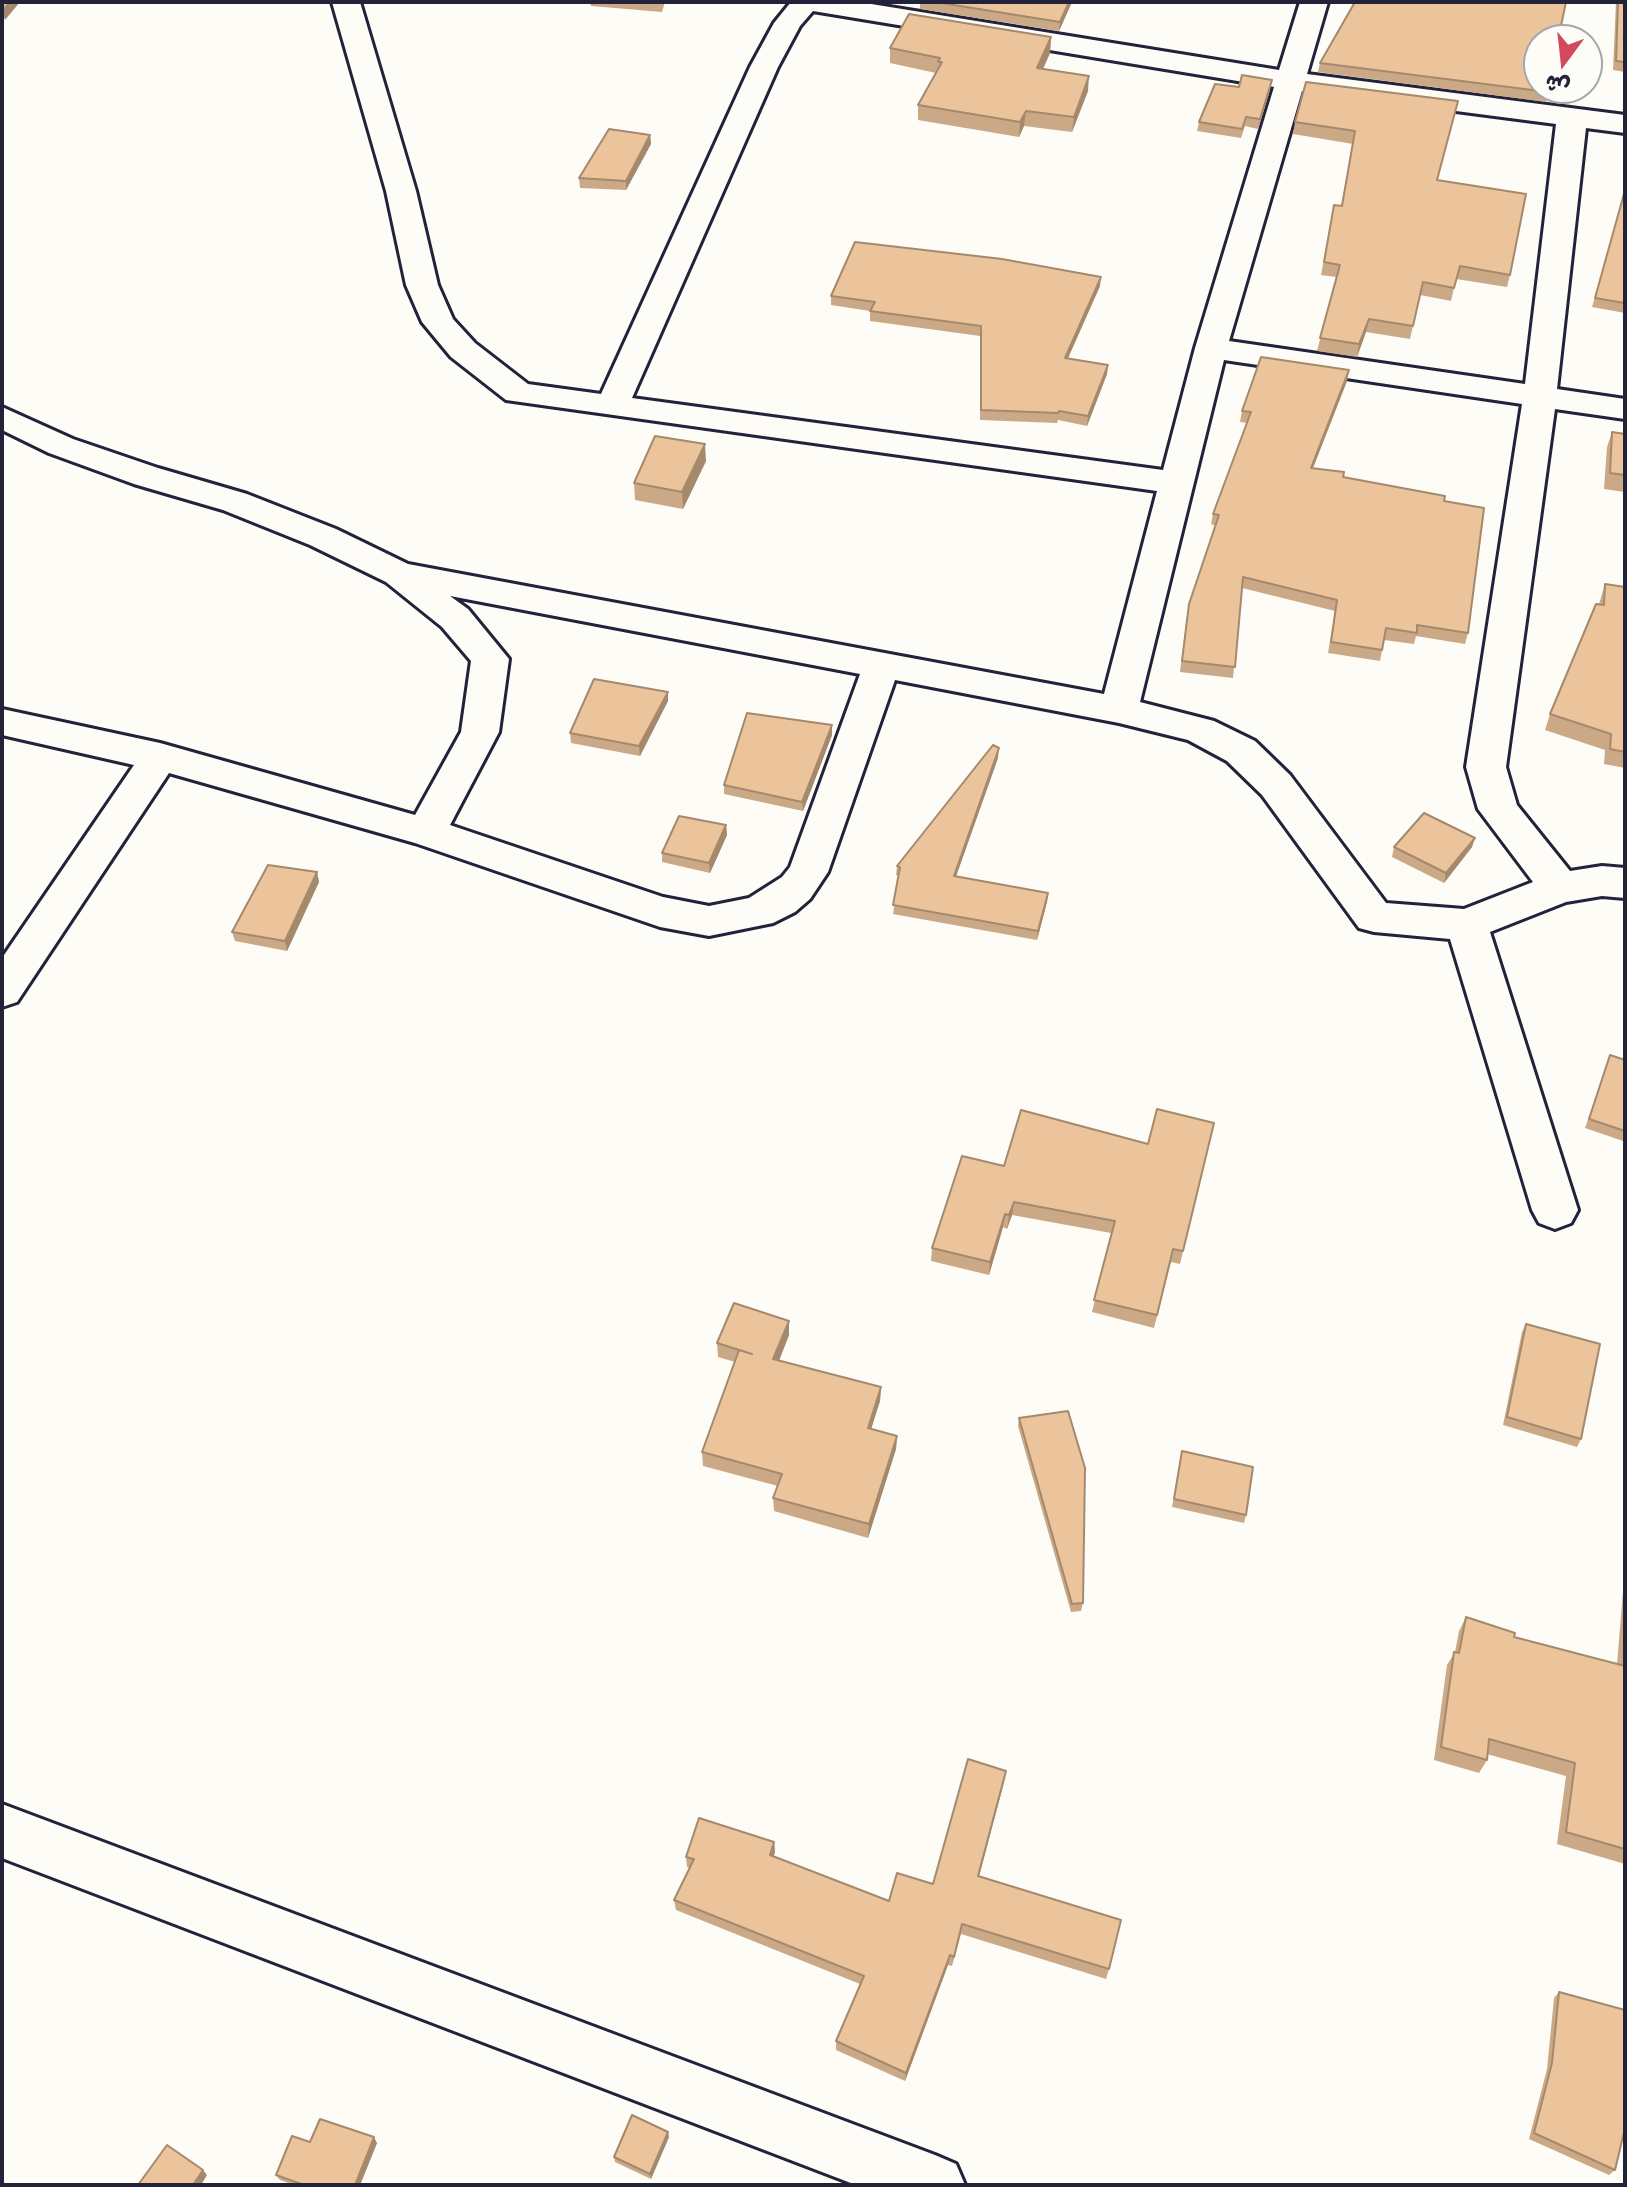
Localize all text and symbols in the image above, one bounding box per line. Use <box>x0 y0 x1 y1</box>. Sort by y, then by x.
north arrow <box>1523 24 1603 104</box>
text: ش <box>1542 69 1573 103</box>

